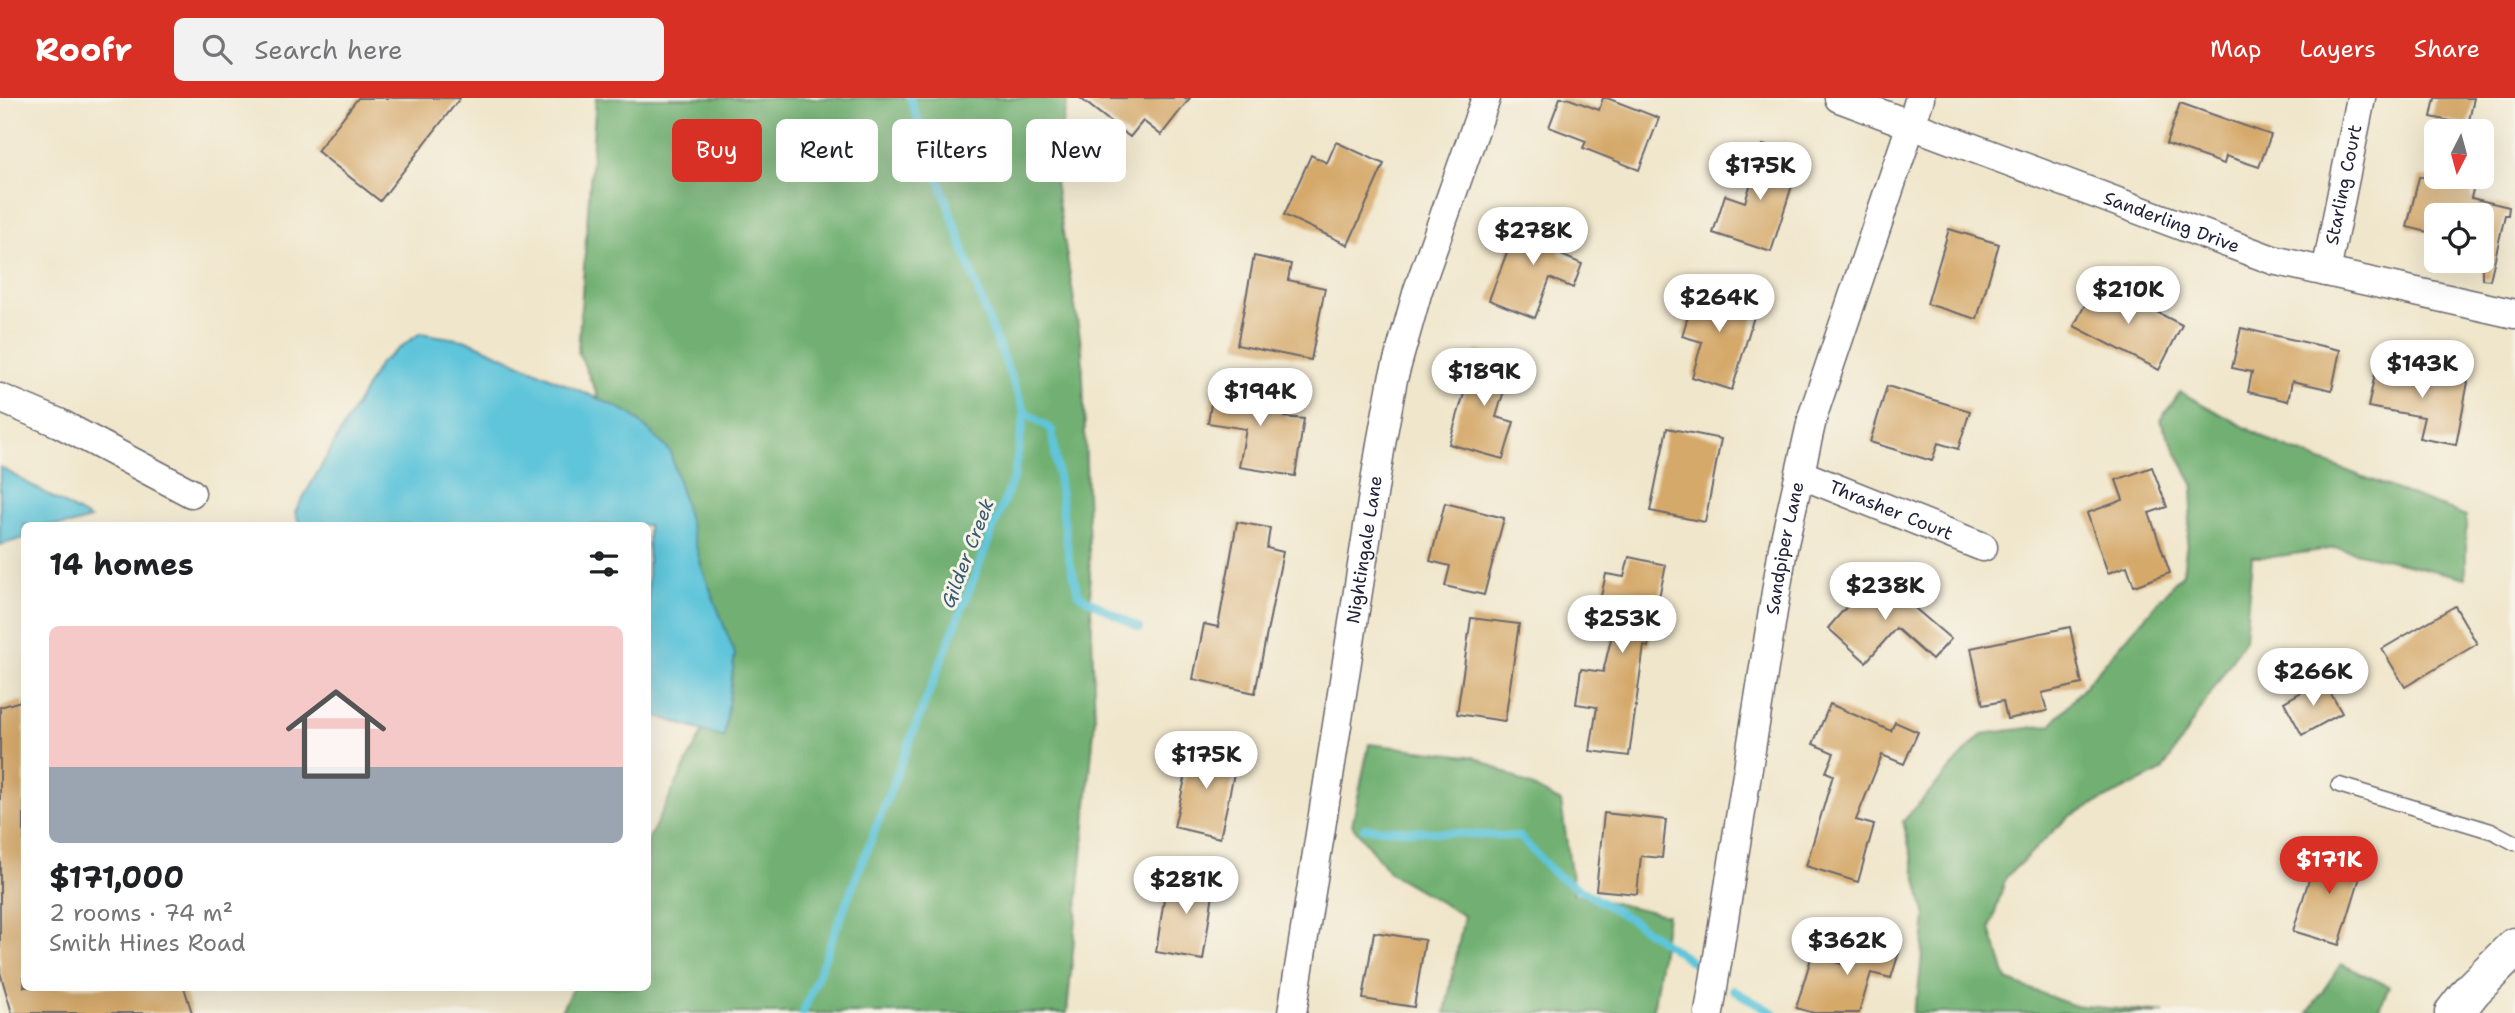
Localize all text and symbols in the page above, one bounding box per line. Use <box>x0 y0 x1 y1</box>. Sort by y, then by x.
search box <box>174 18 664 81</box>
text: Roofr <box>35 27 132 72</box>
icon: search <box>198 30 236 68</box>
text: Search here <box>254 32 403 67</box>
text: Map <box>2210 33 2261 65</box>
text: Layers <box>2299 33 2376 65</box>
text: Share <box>2414 33 2480 65</box>
chip: Buy <box>672 119 762 182</box>
chip: Rent <box>776 119 878 182</box>
chip: Filters <box>892 119 1012 182</box>
chip: New <box>1026 119 1126 182</box>
north arrow <box>2424 119 2494 189</box>
map controls <box>2424 119 2494 273</box>
street label: Starling Court <box>2320 122 2367 247</box>
pin: $175K <box>1711 142 1809 202</box>
text: $175K <box>1725 150 1795 180</box>
street label: Sanderling Drive <box>2100 186 2243 258</box>
button: locate <box>2424 203 2494 273</box>
pin: $278K <box>1484 208 1582 267</box>
text: $278K <box>1494 215 1572 245</box>
pin: $210K <box>2079 266 2177 326</box>
pin: $264K <box>1670 274 1768 334</box>
text: $210K <box>2092 274 2164 304</box>
text: $264K <box>1680 282 1758 312</box>
pin: $143K <box>2373 341 2471 400</box>
pin: $189K <box>1435 348 1533 408</box>
text: $143K <box>2386 348 2458 378</box>
text: $189K <box>1448 356 1520 386</box>
pin: $194K <box>1211 368 1309 428</box>
text: $194K <box>1224 376 1296 406</box>
street label: Nightingale Lane <box>1341 474 1388 625</box>
street label: Thrasher Court <box>1825 475 1957 546</box>
street label: Sandpiper Lane <box>1761 479 1810 616</box>
water label: Gilder Creek <box>935 495 1000 611</box>
text: 14 homes <box>49 544 194 585</box>
icon: filters <box>585 545 623 583</box>
pin: $238K <box>1836 562 1934 622</box>
text: $238K <box>1846 570 1924 600</box>
pin: $253K <box>1573 596 1671 655</box>
text: $253K <box>1583 603 1661 633</box>
pin: $266K <box>2264 648 2362 708</box>
text: $266K <box>2273 656 2353 686</box>
icon: home <box>273 671 399 797</box>
pin: $175K <box>1157 732 1255 791</box>
text: $175K <box>1171 739 1241 769</box>
pin: $171K <box>2280 836 2378 896</box>
text: $171K <box>2296 844 2362 874</box>
pin: $281K <box>1137 856 1235 916</box>
text: $171,000 <box>49 857 184 898</box>
text: $281K <box>1150 864 1222 894</box>
text: 2 rooms · 74 m² <box>49 898 233 928</box>
pin: $362K <box>1798 918 1896 977</box>
text: $362K <box>1808 925 1886 955</box>
text: Smith Hines Road <box>49 928 246 958</box>

